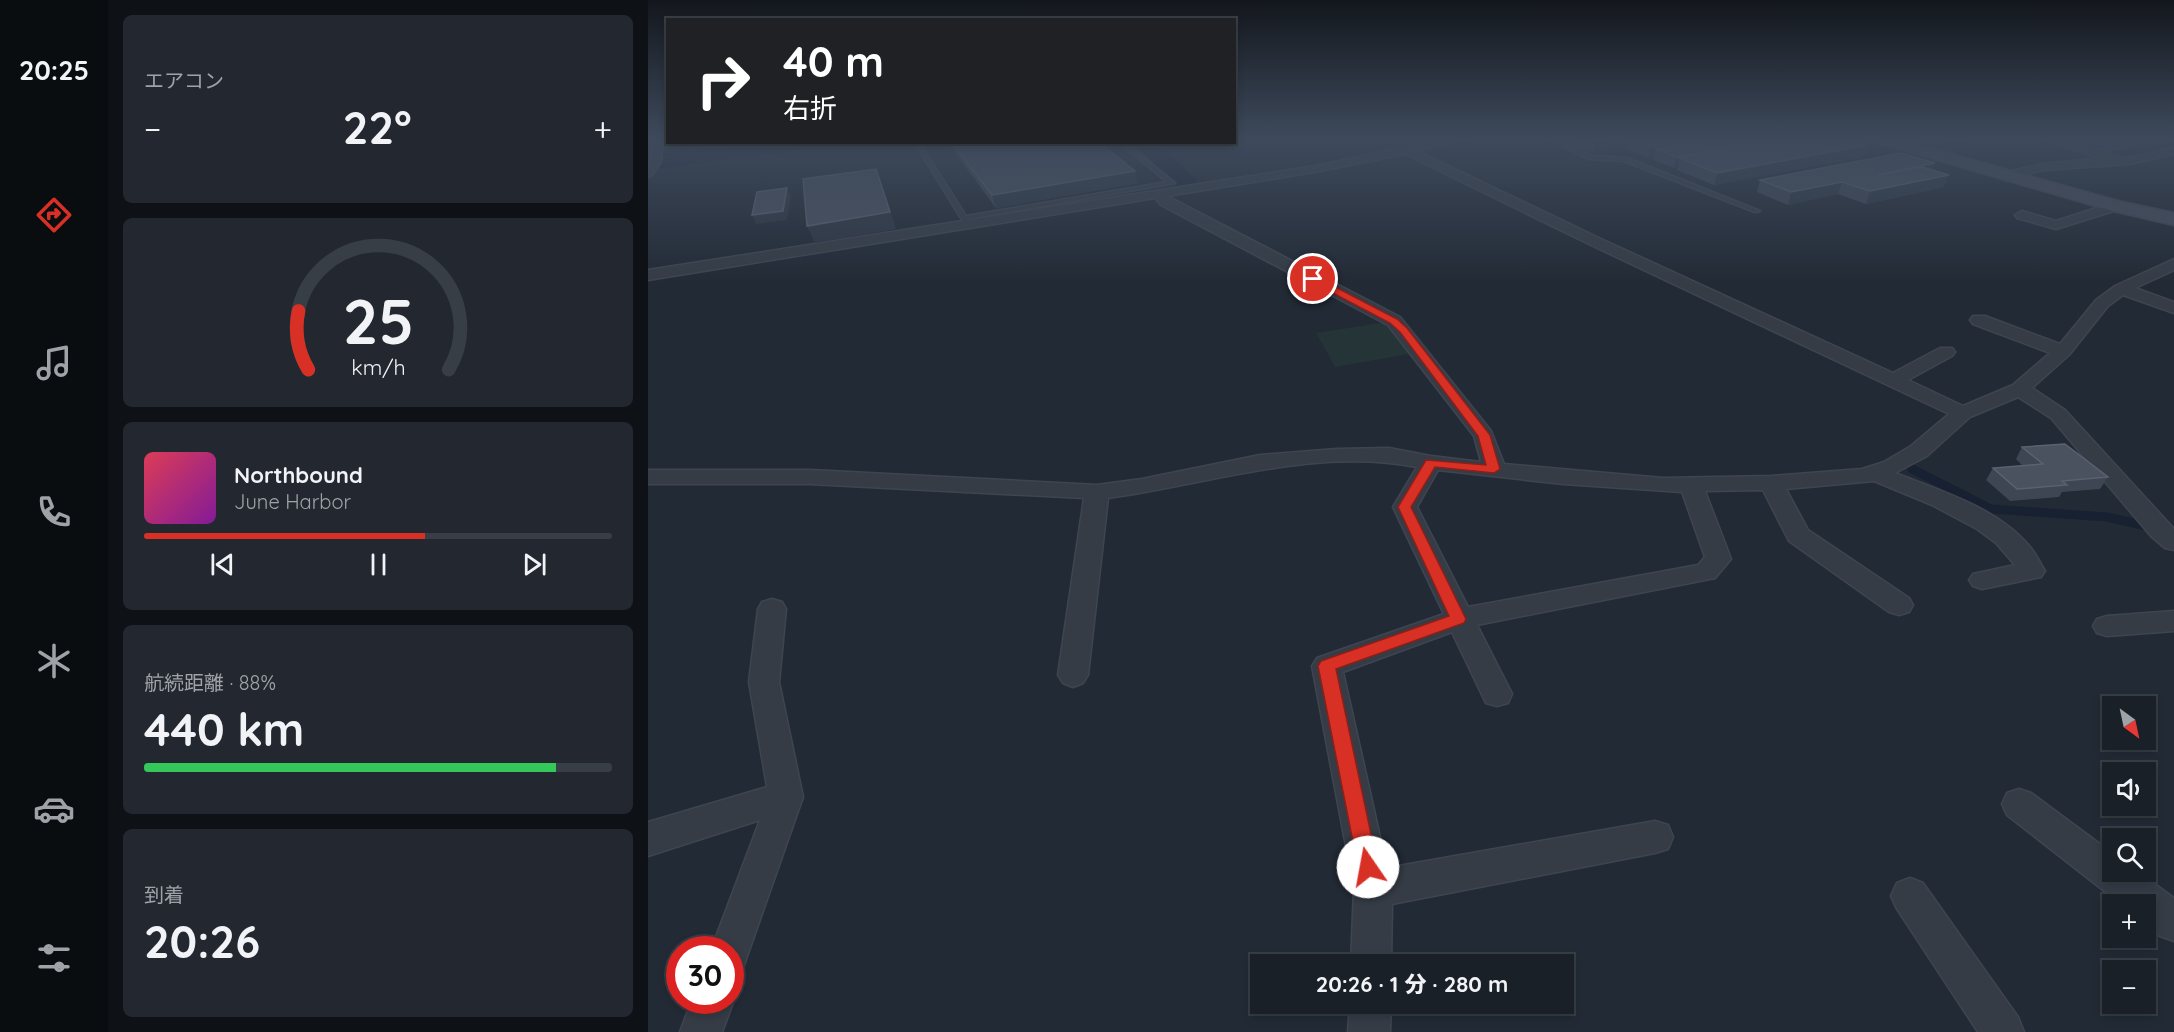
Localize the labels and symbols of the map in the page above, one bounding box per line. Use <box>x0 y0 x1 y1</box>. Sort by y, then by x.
pin <box>1287 253 1338 304</box>
north arrow <box>2102 696 2156 750</box>
position arrow <box>1336 835 1400 899</box>
speed limit sign: 30 <box>666 936 744 1014</box>

